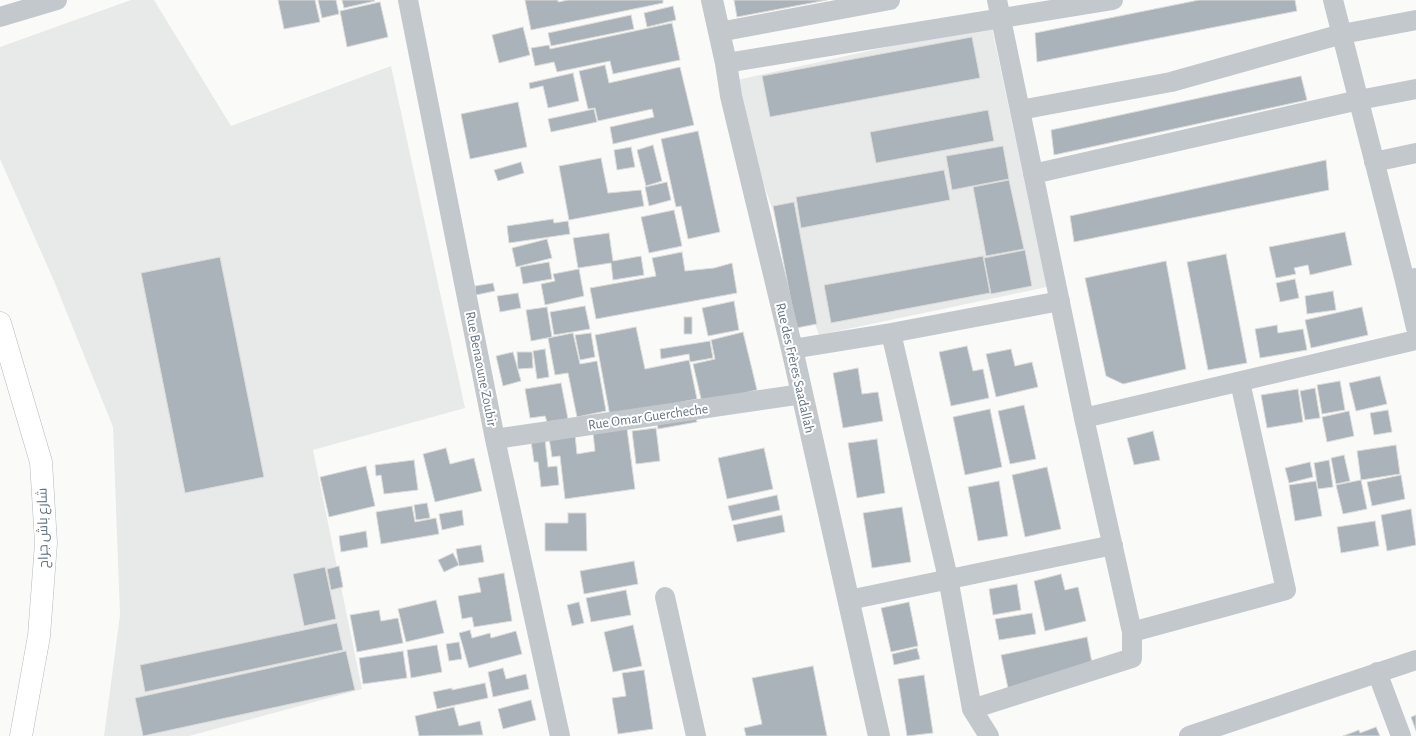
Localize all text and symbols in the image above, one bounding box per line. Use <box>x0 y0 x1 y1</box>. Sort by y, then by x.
street label: Rue des Frères Saadallah <box>772 301 818 435</box>
street label: Rue Benaoune Zoubir <box>462 310 500 428</box>
street label: Rue Omar Guercheche <box>587 400 709 434</box>
street label: شارع باش جراح <box>34 488 52 568</box>

